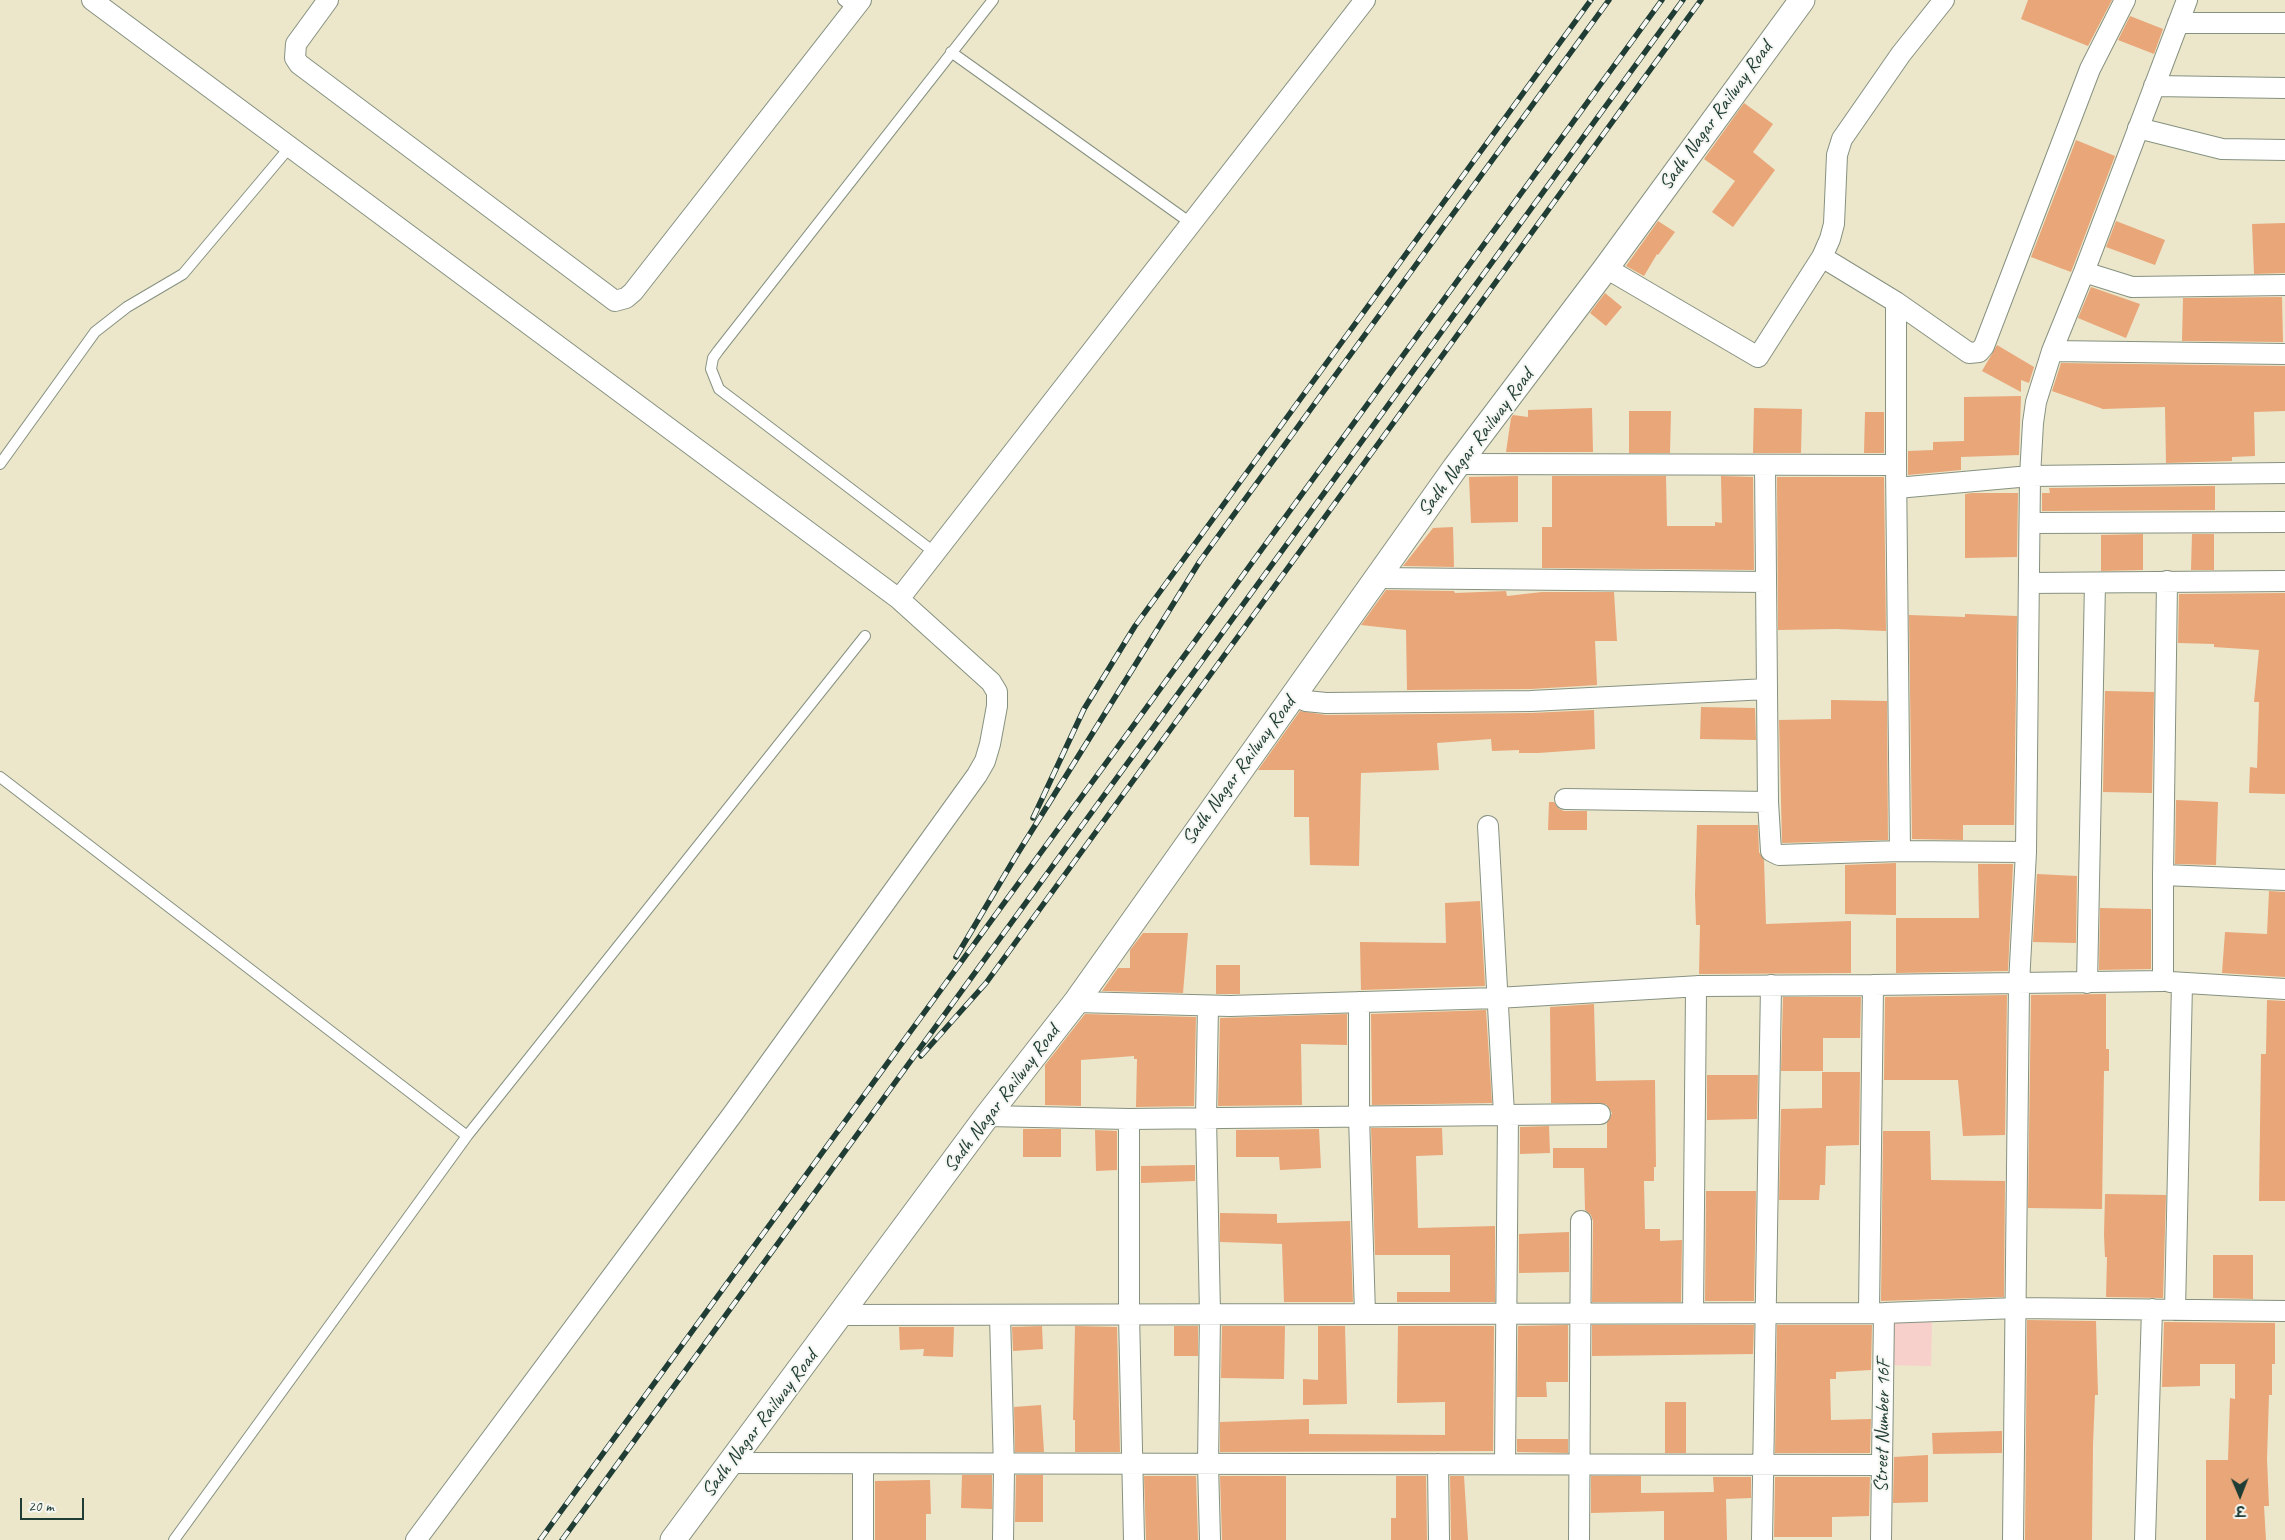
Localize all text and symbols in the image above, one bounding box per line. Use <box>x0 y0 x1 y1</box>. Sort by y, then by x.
street label: Sadh Nagar Railway Road <box>1654 37 1778 195</box>
street label: Sadh Nagar Railway Road <box>1413 365 1539 521</box>
street label: Sadh Nagar Railway Road <box>1177 692 1301 850</box>
street label: Sadh Nagar Railway Road <box>939 1021 1065 1177</box>
street label: Sadh Nagar Railway Road <box>697 1346 823 1502</box>
street label: Street Number 16F <box>1870 1359 1896 1493</box>
north arrow <box>2215 1470 2265 1520</box>
scale bar <box>22 1488 86 1520</box>
text: 20 m <box>28 1497 54 1516</box>
text: उ <box>2235 1502 2245 1519</box>

